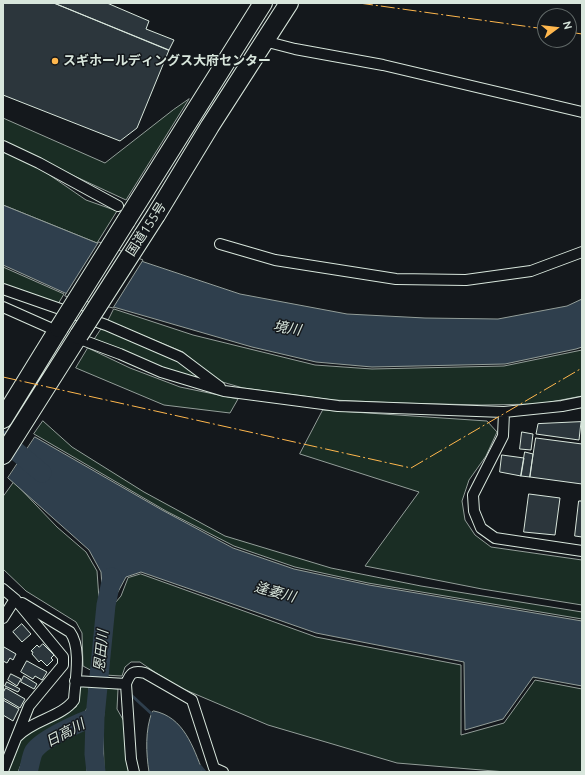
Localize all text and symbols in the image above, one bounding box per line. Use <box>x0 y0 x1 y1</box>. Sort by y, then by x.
north arrow <box>537 8 577 48</box>
text: N <box>561 20 574 31</box>
place label: スギホールディングス大府センター <box>63 53 271 69</box>
marker: スギホールディングス大府センター <box>50 56 60 66</box>
street label: 国道155号 <box>123 199 169 259</box>
water label: 境川 <box>272 317 302 339</box>
water label: 逢妻川 <box>253 578 297 606</box>
water label: 恩田川 <box>90 629 112 673</box>
water label: 日高川 <box>43 716 87 750</box>

